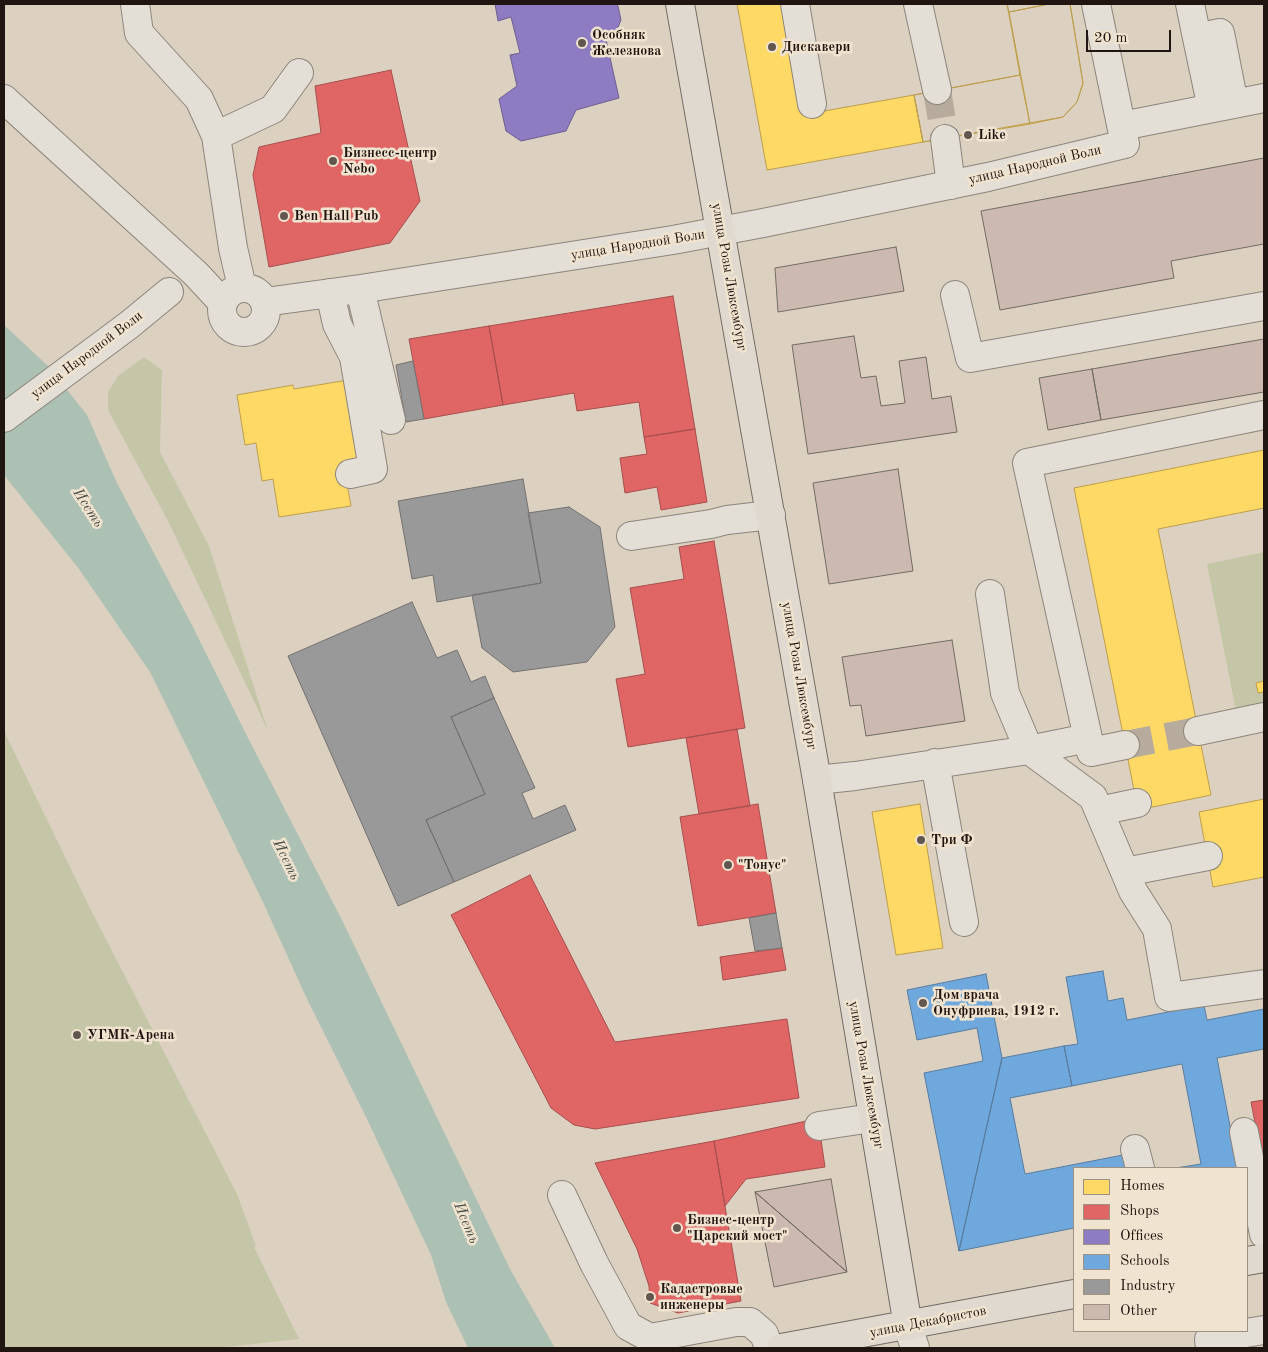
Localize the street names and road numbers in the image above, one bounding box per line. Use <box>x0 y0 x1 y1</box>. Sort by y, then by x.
street label: улица Народной Воли <box>967 142 1103 188</box>
street label: улица Розы Люксембург <box>708 202 750 352</box>
street label: улица Народной Воли <box>570 226 706 264</box>
street label: улица Народной Воли <box>28 307 146 403</box>
street label: улица Розы Люксембург <box>778 601 820 751</box>
street label: улица Розы Люксембург <box>845 1000 887 1150</box>
street label: улица Декабристов <box>868 1302 988 1342</box>

